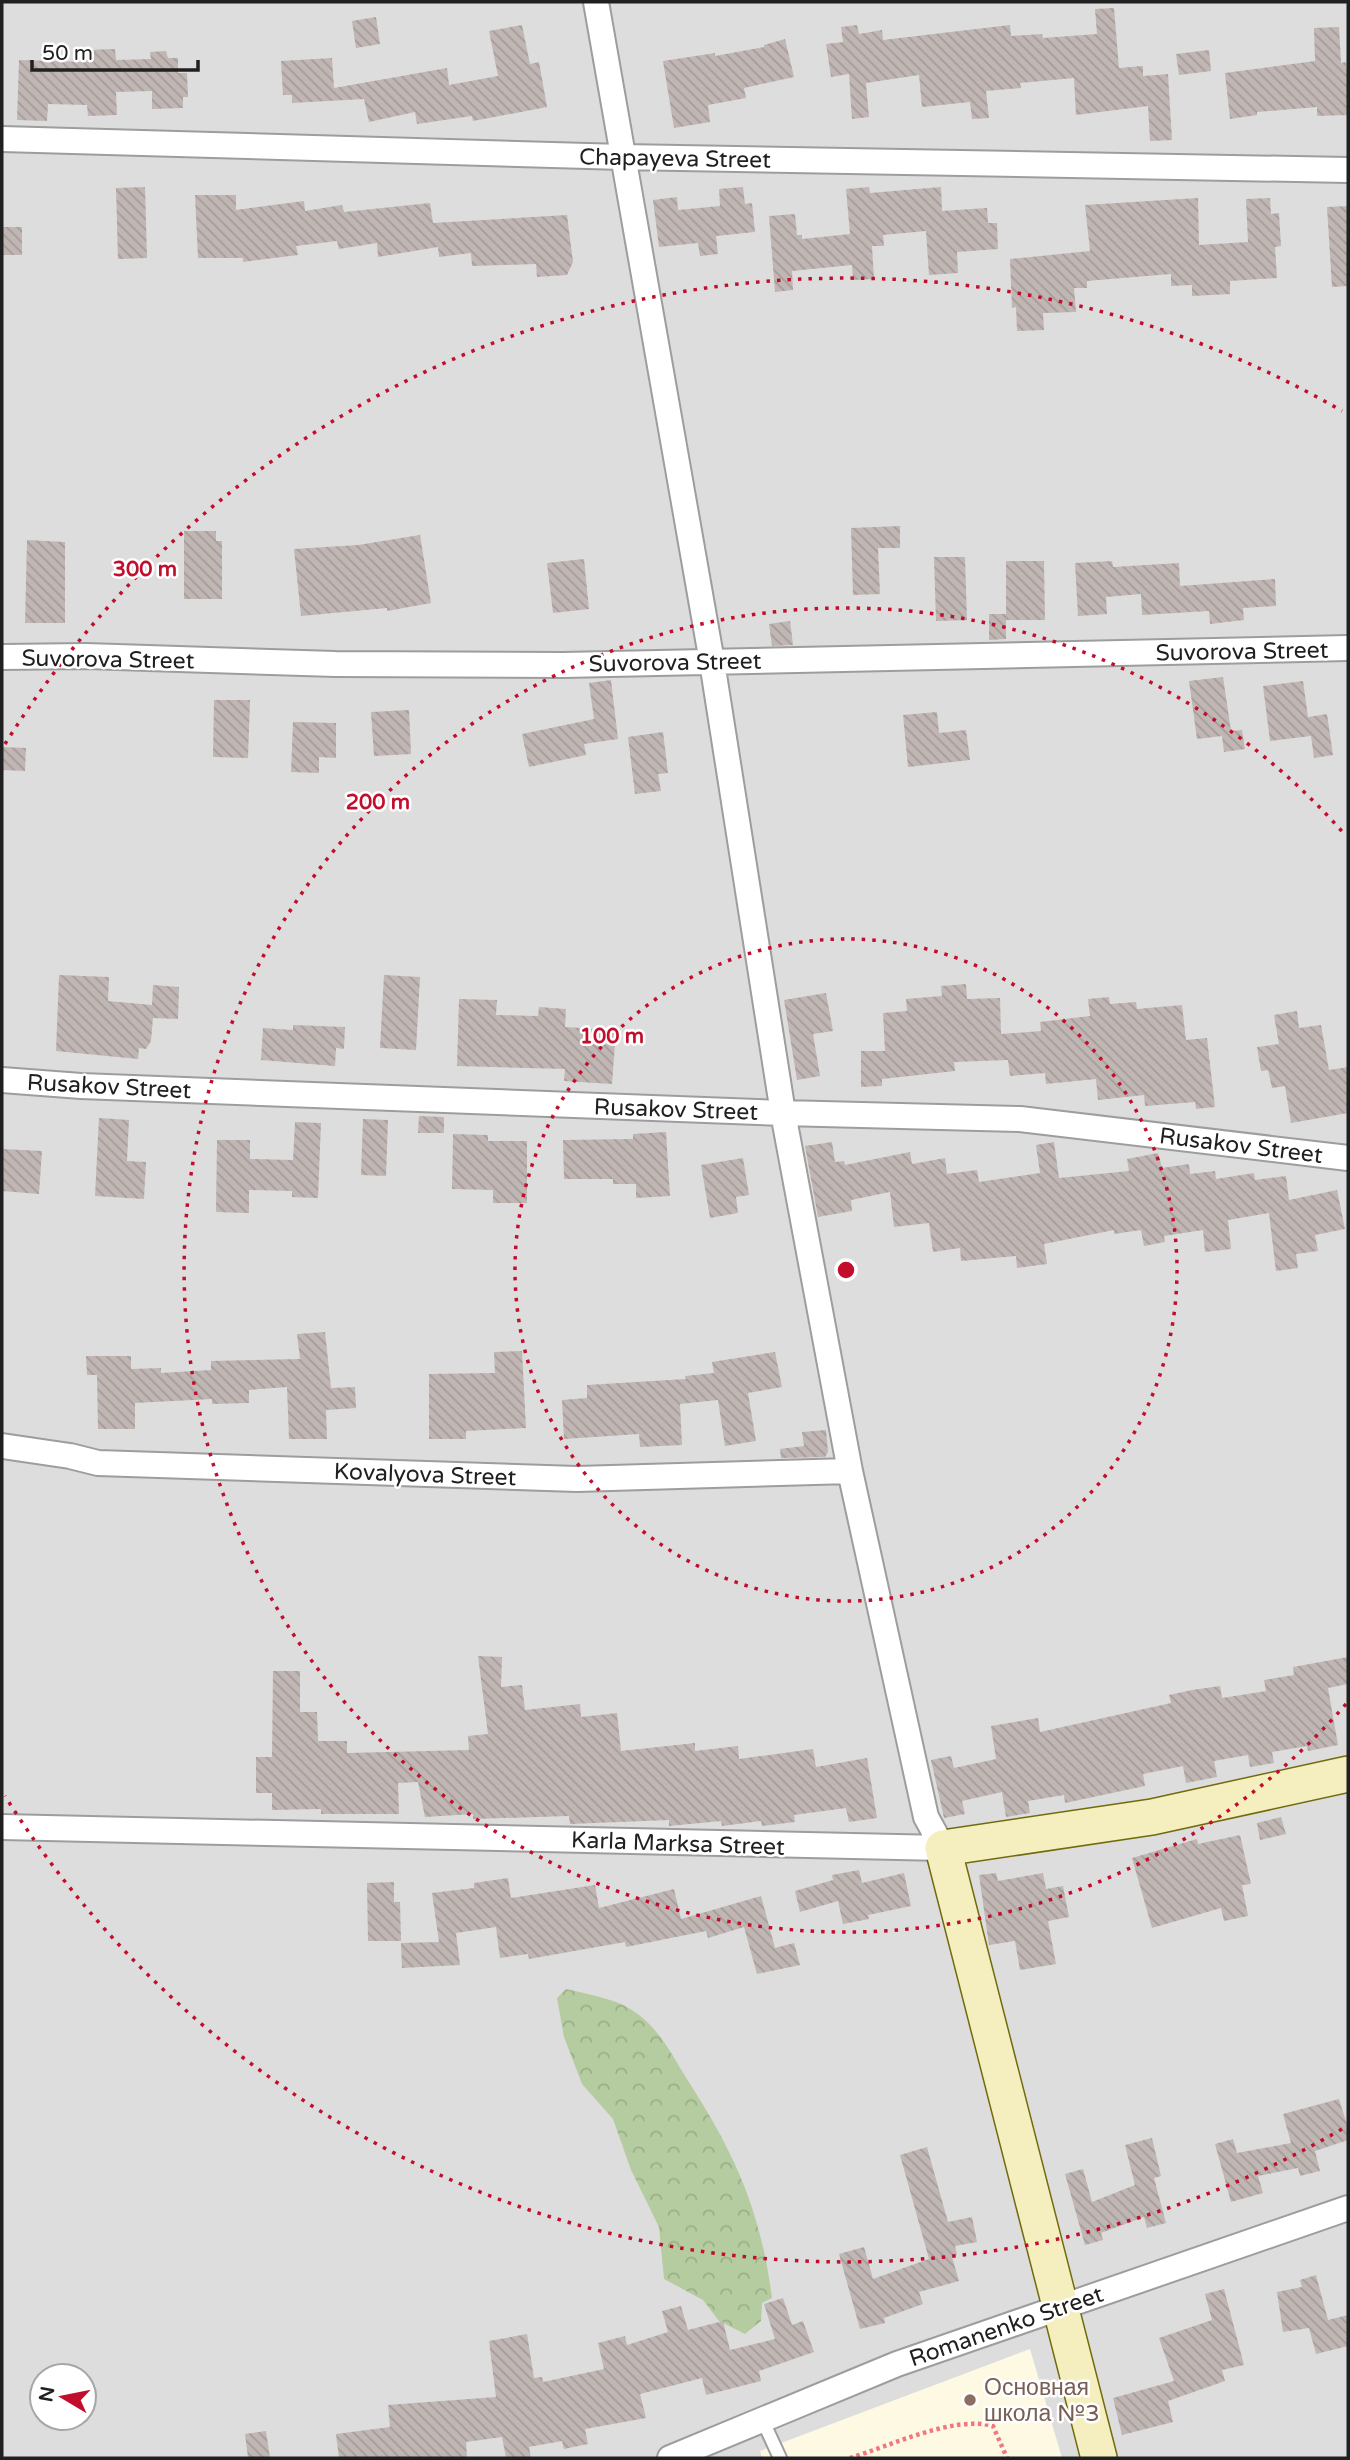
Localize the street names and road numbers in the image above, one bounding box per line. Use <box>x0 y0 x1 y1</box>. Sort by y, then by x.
street label: Chapayeva Street <box>579 143 771 175</box>
street label: Suvorova Street <box>1155 636 1329 668</box>
street label: Suvorova Street <box>21 644 195 676</box>
street label: Suvorova Street <box>588 647 762 679</box>
street label: Rusakov Street <box>26 1069 192 1105</box>
street label: Rusakov Street <box>593 1093 759 1127</box>
street label: Rusakov Street <box>1158 1122 1324 1170</box>
street label: Kovalyova Street <box>333 1458 517 1492</box>
street label: Karla Marksa Street <box>571 1826 786 1862</box>
street label: Romanenko Street <box>906 2281 1107 2373</box>

